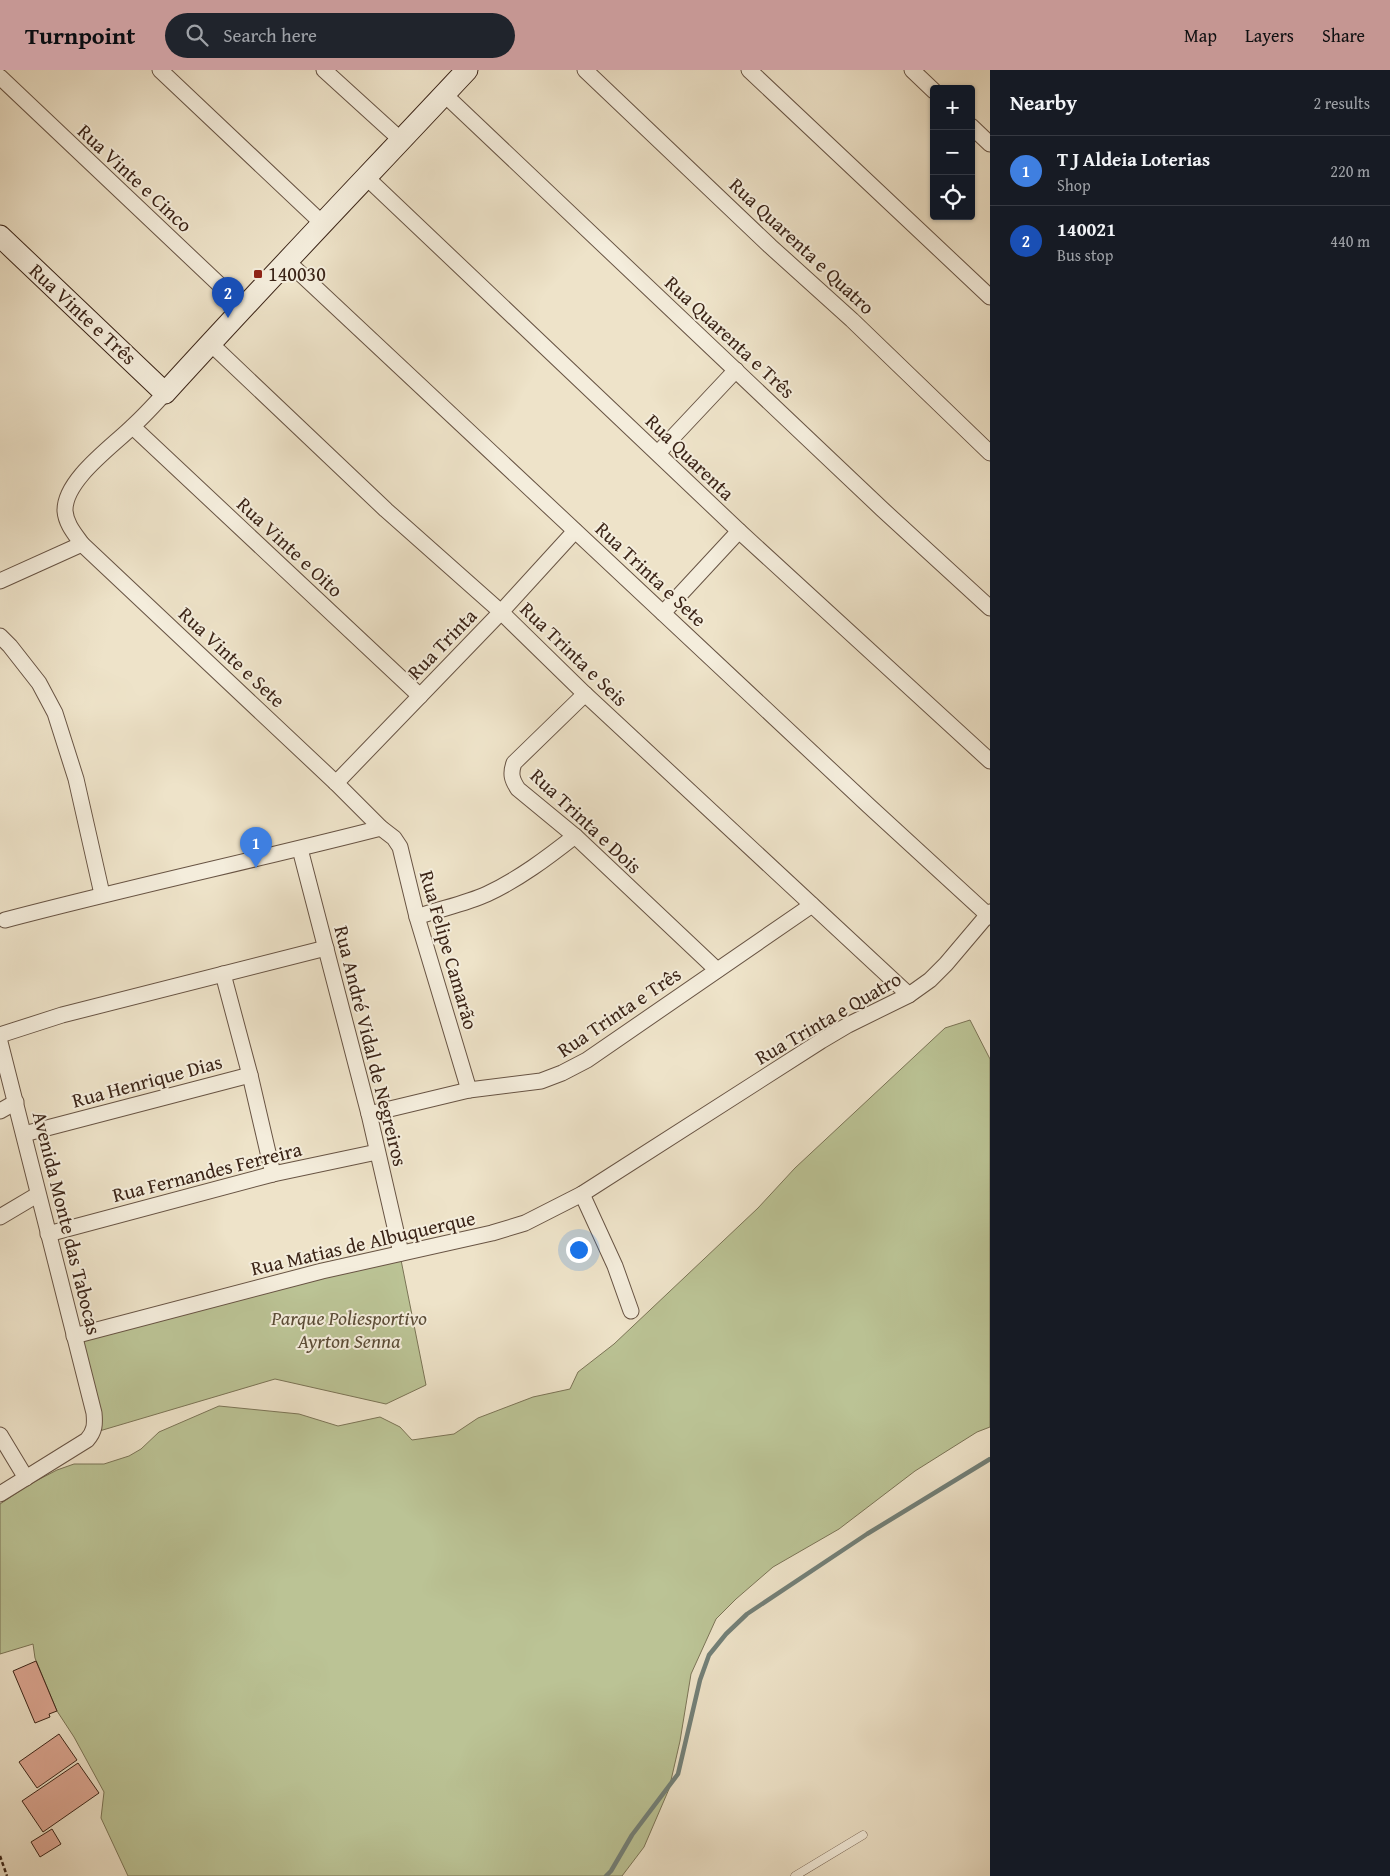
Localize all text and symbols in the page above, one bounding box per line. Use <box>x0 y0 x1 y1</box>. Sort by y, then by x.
search box <box>165 13 515 58</box>
text: Turnpoint <box>25 18 135 53</box>
icon: search <box>183 21 211 49</box>
text: Search here <box>223 21 317 49</box>
text: Map <box>1184 22 1217 49</box>
text: Layers <box>1245 22 1294 49</box>
text: Share <box>1322 22 1365 49</box>
map controls <box>930 85 975 220</box>
button: + <box>930 85 975 130</box>
text: Nearby <box>1010 87 1077 118</box>
text: 2 results <box>1313 91 1370 115</box>
street label: Rua Vinte e Cinco <box>71 117 199 239</box>
button: − <box>930 130 975 175</box>
text: T J Aldeia Loterias <box>1057 145 1210 173</box>
text: 1 <box>1022 159 1030 183</box>
text: 220 m <box>1330 159 1370 183</box>
street label: Rua Quarenta e Quatro <box>723 170 882 321</box>
text: Shop <box>1057 173 1091 197</box>
button: locate <box>930 175 975 220</box>
text: 140021 <box>1057 215 1116 243</box>
text: 2 <box>1022 229 1030 253</box>
text: 440 m <box>1330 229 1370 253</box>
text: Bus stop <box>1057 243 1113 267</box>
street label: Rua Vinte e Três <box>23 256 144 371</box>
place label: 140030 <box>268 259 326 288</box>
marker: 140030 <box>252 268 264 280</box>
street label: Rua Quarenta e Três <box>659 269 802 405</box>
pin: 2 <box>212 277 244 318</box>
street label: Rua Quarenta <box>639 407 742 507</box>
street label: Rua Vinte e Oito <box>231 490 350 604</box>
street label: Rua Trinta e Sete <box>589 514 713 633</box>
street label: Rua Trinta e Seis <box>514 595 635 713</box>
street label: Rua Vinte e Sete <box>173 600 292 714</box>
street label: Rua Trinta <box>400 601 483 686</box>
street label: Rua Trinta e Dois <box>524 761 649 880</box>
pin: 1 <box>240 827 272 868</box>
street label: Rua Felipe Camarão <box>413 867 486 1033</box>
street label: Rua André Vidal de Negreiros <box>328 923 415 1169</box>
street label: Rua Trinta e Três <box>551 959 687 1064</box>
street label: Rua Trinta e Quatro <box>749 964 906 1071</box>
street label: Rua Henrique Dias <box>69 1047 225 1114</box>
street label: Avenida Monte das Tabocas <box>26 1108 109 1338</box>
street label: Rua Fernandes Ferreira <box>109 1134 305 1209</box>
street label: Rua Matias de Albuquerque <box>248 1203 478 1282</box>
your location <box>566 1237 592 1263</box>
park label: Parque Poliesportivo Ayrton Senna <box>270 1303 427 1355</box>

